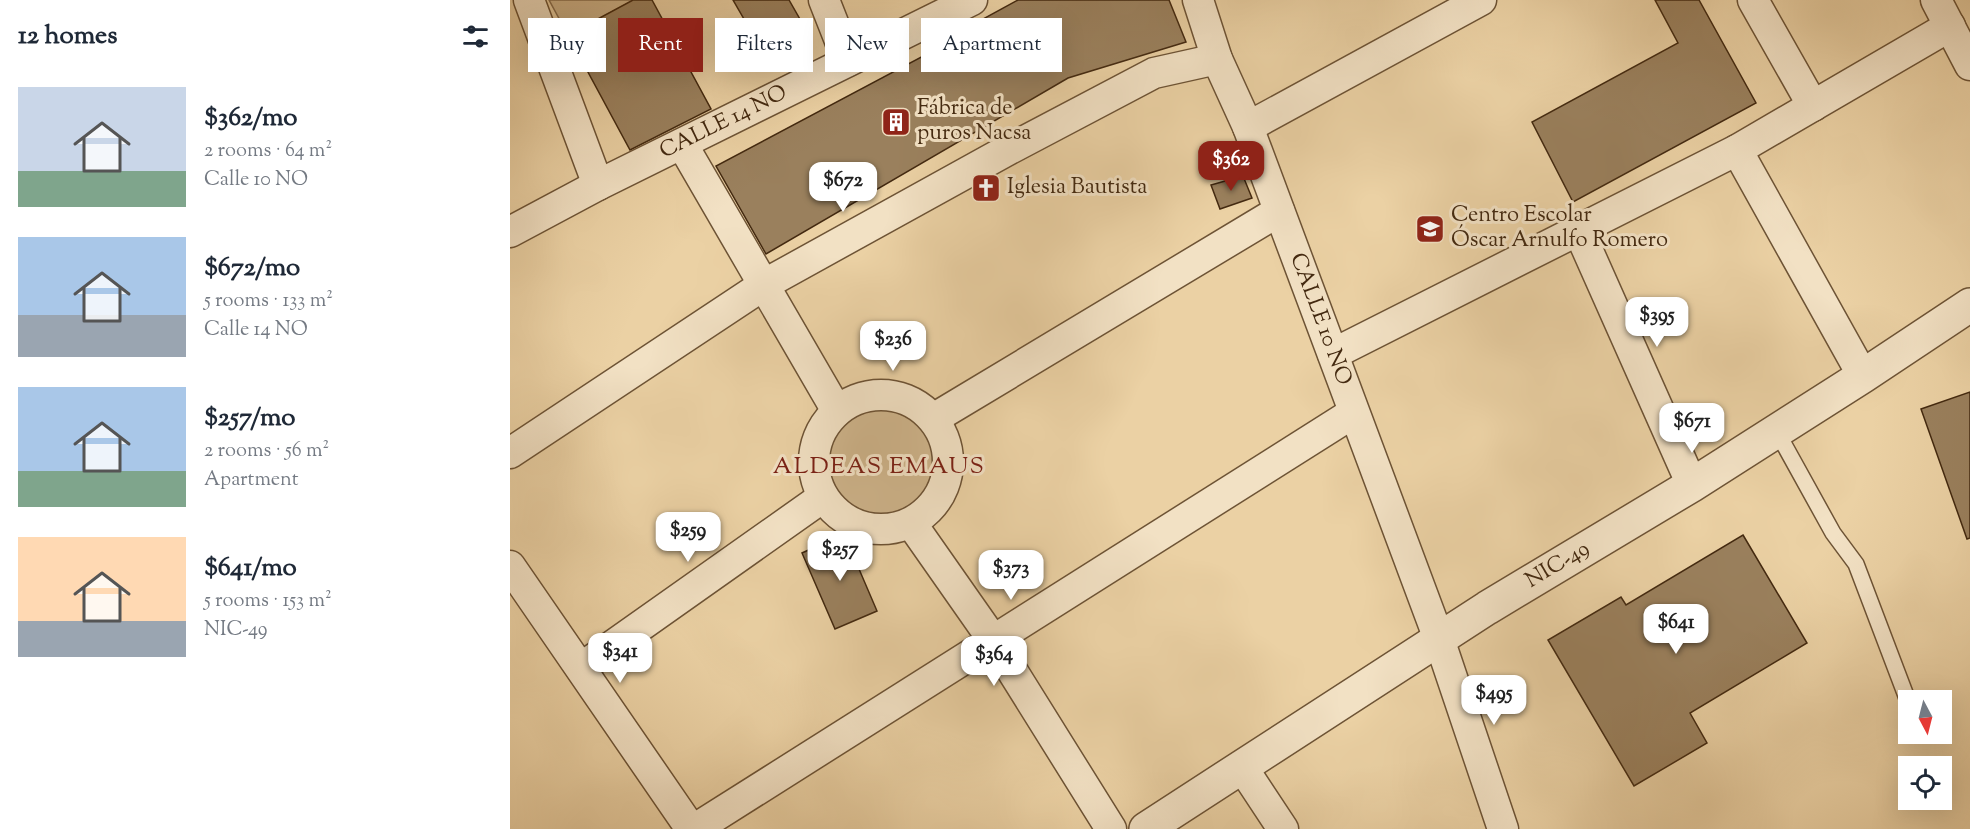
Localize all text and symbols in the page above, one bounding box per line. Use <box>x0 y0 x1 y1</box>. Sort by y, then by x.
text: 12 homes <box>18 18 117 55</box>
chip: Buy <box>528 18 606 72</box>
chip: Rent <box>618 18 703 72</box>
chip: Filters <box>715 18 813 72</box>
chip: New <box>825 18 909 72</box>
chip: Apartment <box>921 18 1062 72</box>
icon: filters <box>459 20 492 53</box>
street label: CALLE 14 NO <box>654 78 793 168</box>
place label: Fábrica de puros Nacsa <box>917 93 1032 150</box>
text: $362/mo <box>204 100 297 137</box>
building icon: Fábrica de puros Nacsa <box>880 106 912 138</box>
icon: home <box>66 111 138 183</box>
text: 2 rooms · 64 m² <box>204 137 332 166</box>
pin: $362 <box>1195 141 1267 192</box>
text: $362 <box>1212 146 1250 175</box>
pin: $672 <box>807 162 879 213</box>
text: Calle 10 NO <box>204 166 308 195</box>
text: $672 <box>823 167 863 196</box>
church icon: Iglesia Bautista <box>970 172 1002 204</box>
place label: Iglesia Bautista <box>1007 172 1147 204</box>
place label: Centro Escolar Óscar Arnulfo Romero <box>1451 200 1668 257</box>
school or university icon: Centro Escolar Óscar Arnulfo Romero <box>1414 213 1446 245</box>
street label: CALLE 10 NO <box>1280 249 1359 390</box>
text: $672/mo <box>204 250 300 287</box>
icon: home <box>66 261 138 333</box>
text: 5 rooms · 133 m² <box>204 287 333 316</box>
pin: $395 <box>1621 297 1693 348</box>
text: $395 <box>1639 302 1675 331</box>
text: Calle 14 NO <box>204 316 308 345</box>
pin: $236 <box>857 321 929 372</box>
text: $236 <box>874 326 912 355</box>
text: $257/mo <box>204 400 295 437</box>
pin: $671 <box>1656 403 1728 454</box>
text: $671 <box>1673 408 1711 437</box>
icon: home <box>66 411 138 483</box>
text: 2 rooms · 56 m² <box>204 437 329 466</box>
district label: ALDEAS EMAUS <box>773 450 985 484</box>
text: Apartment <box>204 466 299 495</box>
pin: $259 <box>652 512 724 563</box>
text: $259 <box>670 517 706 546</box>
pin: $257 <box>804 531 876 582</box>
street label: NIC-49 <box>1520 534 1596 597</box>
text: $257 <box>822 536 858 565</box>
text: $641/mo <box>204 550 297 587</box>
pin: $373 <box>975 550 1047 601</box>
text: $373 <box>993 555 1029 584</box>
icon: home <box>66 561 138 633</box>
text: 5 rooms · 153 m² <box>204 587 332 616</box>
pin: $641 <box>1640 604 1712 655</box>
text: $641 <box>1657 609 1695 638</box>
text: NIC-49 <box>204 616 268 645</box>
pin: $341 <box>584 633 656 684</box>
pin: $364 <box>958 636 1030 687</box>
text: $341 <box>602 638 638 667</box>
text: $364 <box>975 641 1013 670</box>
pin: $495 <box>1458 675 1530 726</box>
text: $495 <box>1475 680 1513 709</box>
north arrow <box>1898 690 1952 744</box>
map controls <box>1898 690 1952 810</box>
button: locate <box>1898 756 1952 810</box>

